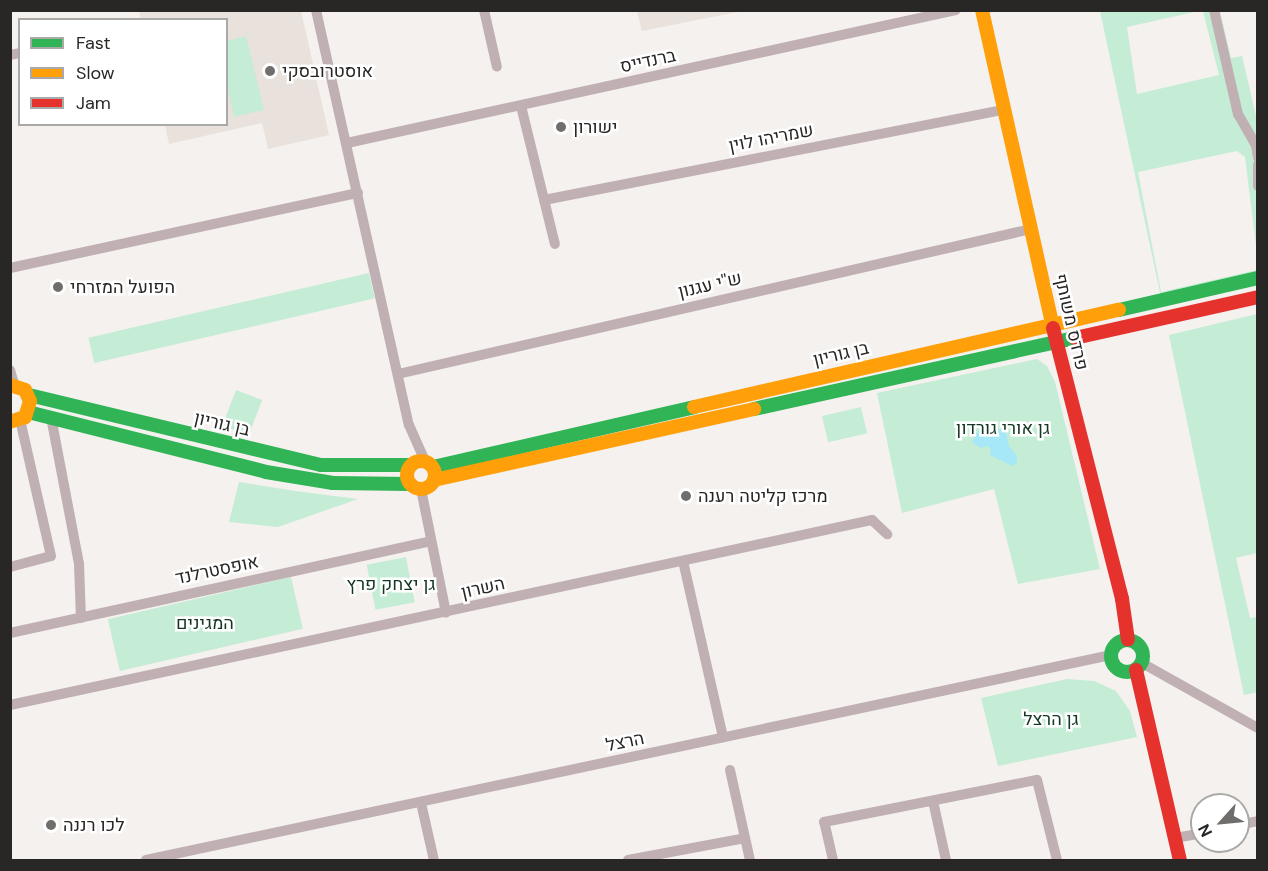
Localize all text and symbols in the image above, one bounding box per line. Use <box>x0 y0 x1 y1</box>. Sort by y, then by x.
legend <box>18 18 228 126</box>
text: Fast <box>76 31 111 55</box>
street label: ברנדייס <box>618 45 678 77</box>
place label: אוסטרובסקי <box>282 60 373 82</box>
text: Slow <box>76 61 115 85</box>
marker: אוסטרובסקי <box>263 64 277 78</box>
text: Jam <box>76 91 111 115</box>
place label: ישורון <box>573 116 617 138</box>
street label: שמריהו לוין <box>727 119 815 157</box>
marker: ישורון <box>554 120 568 134</box>
street label: ש''י עגנון <box>676 267 744 303</box>
street label: פרדס משותף <box>1049 271 1093 373</box>
place label: הפועל המזרחי <box>70 276 175 298</box>
marker: הפועל המזרחי <box>51 280 65 294</box>
street label: בן גוריון <box>811 337 871 371</box>
street label: בן גוריון <box>192 407 252 441</box>
park label: גן אורי גורדון <box>956 417 1050 439</box>
place label: מרכז קליטה רענה <box>698 485 828 507</box>
marker: מרכז קליטה רענה <box>679 489 693 503</box>
street label: אופסטרלנד <box>173 551 261 589</box>
park label: גן יצחק פרץ <box>347 573 435 595</box>
street label: השרון <box>459 573 507 603</box>
park label: המגינים <box>176 612 234 634</box>
park label: גן הרצל <box>1023 708 1079 730</box>
street label: הרצל <box>604 727 646 757</box>
north arrow <box>1190 793 1250 853</box>
place label: לכו רננה <box>63 814 124 836</box>
marker: לכו רננה <box>44 818 58 832</box>
text: N <box>1193 821 1217 840</box>

